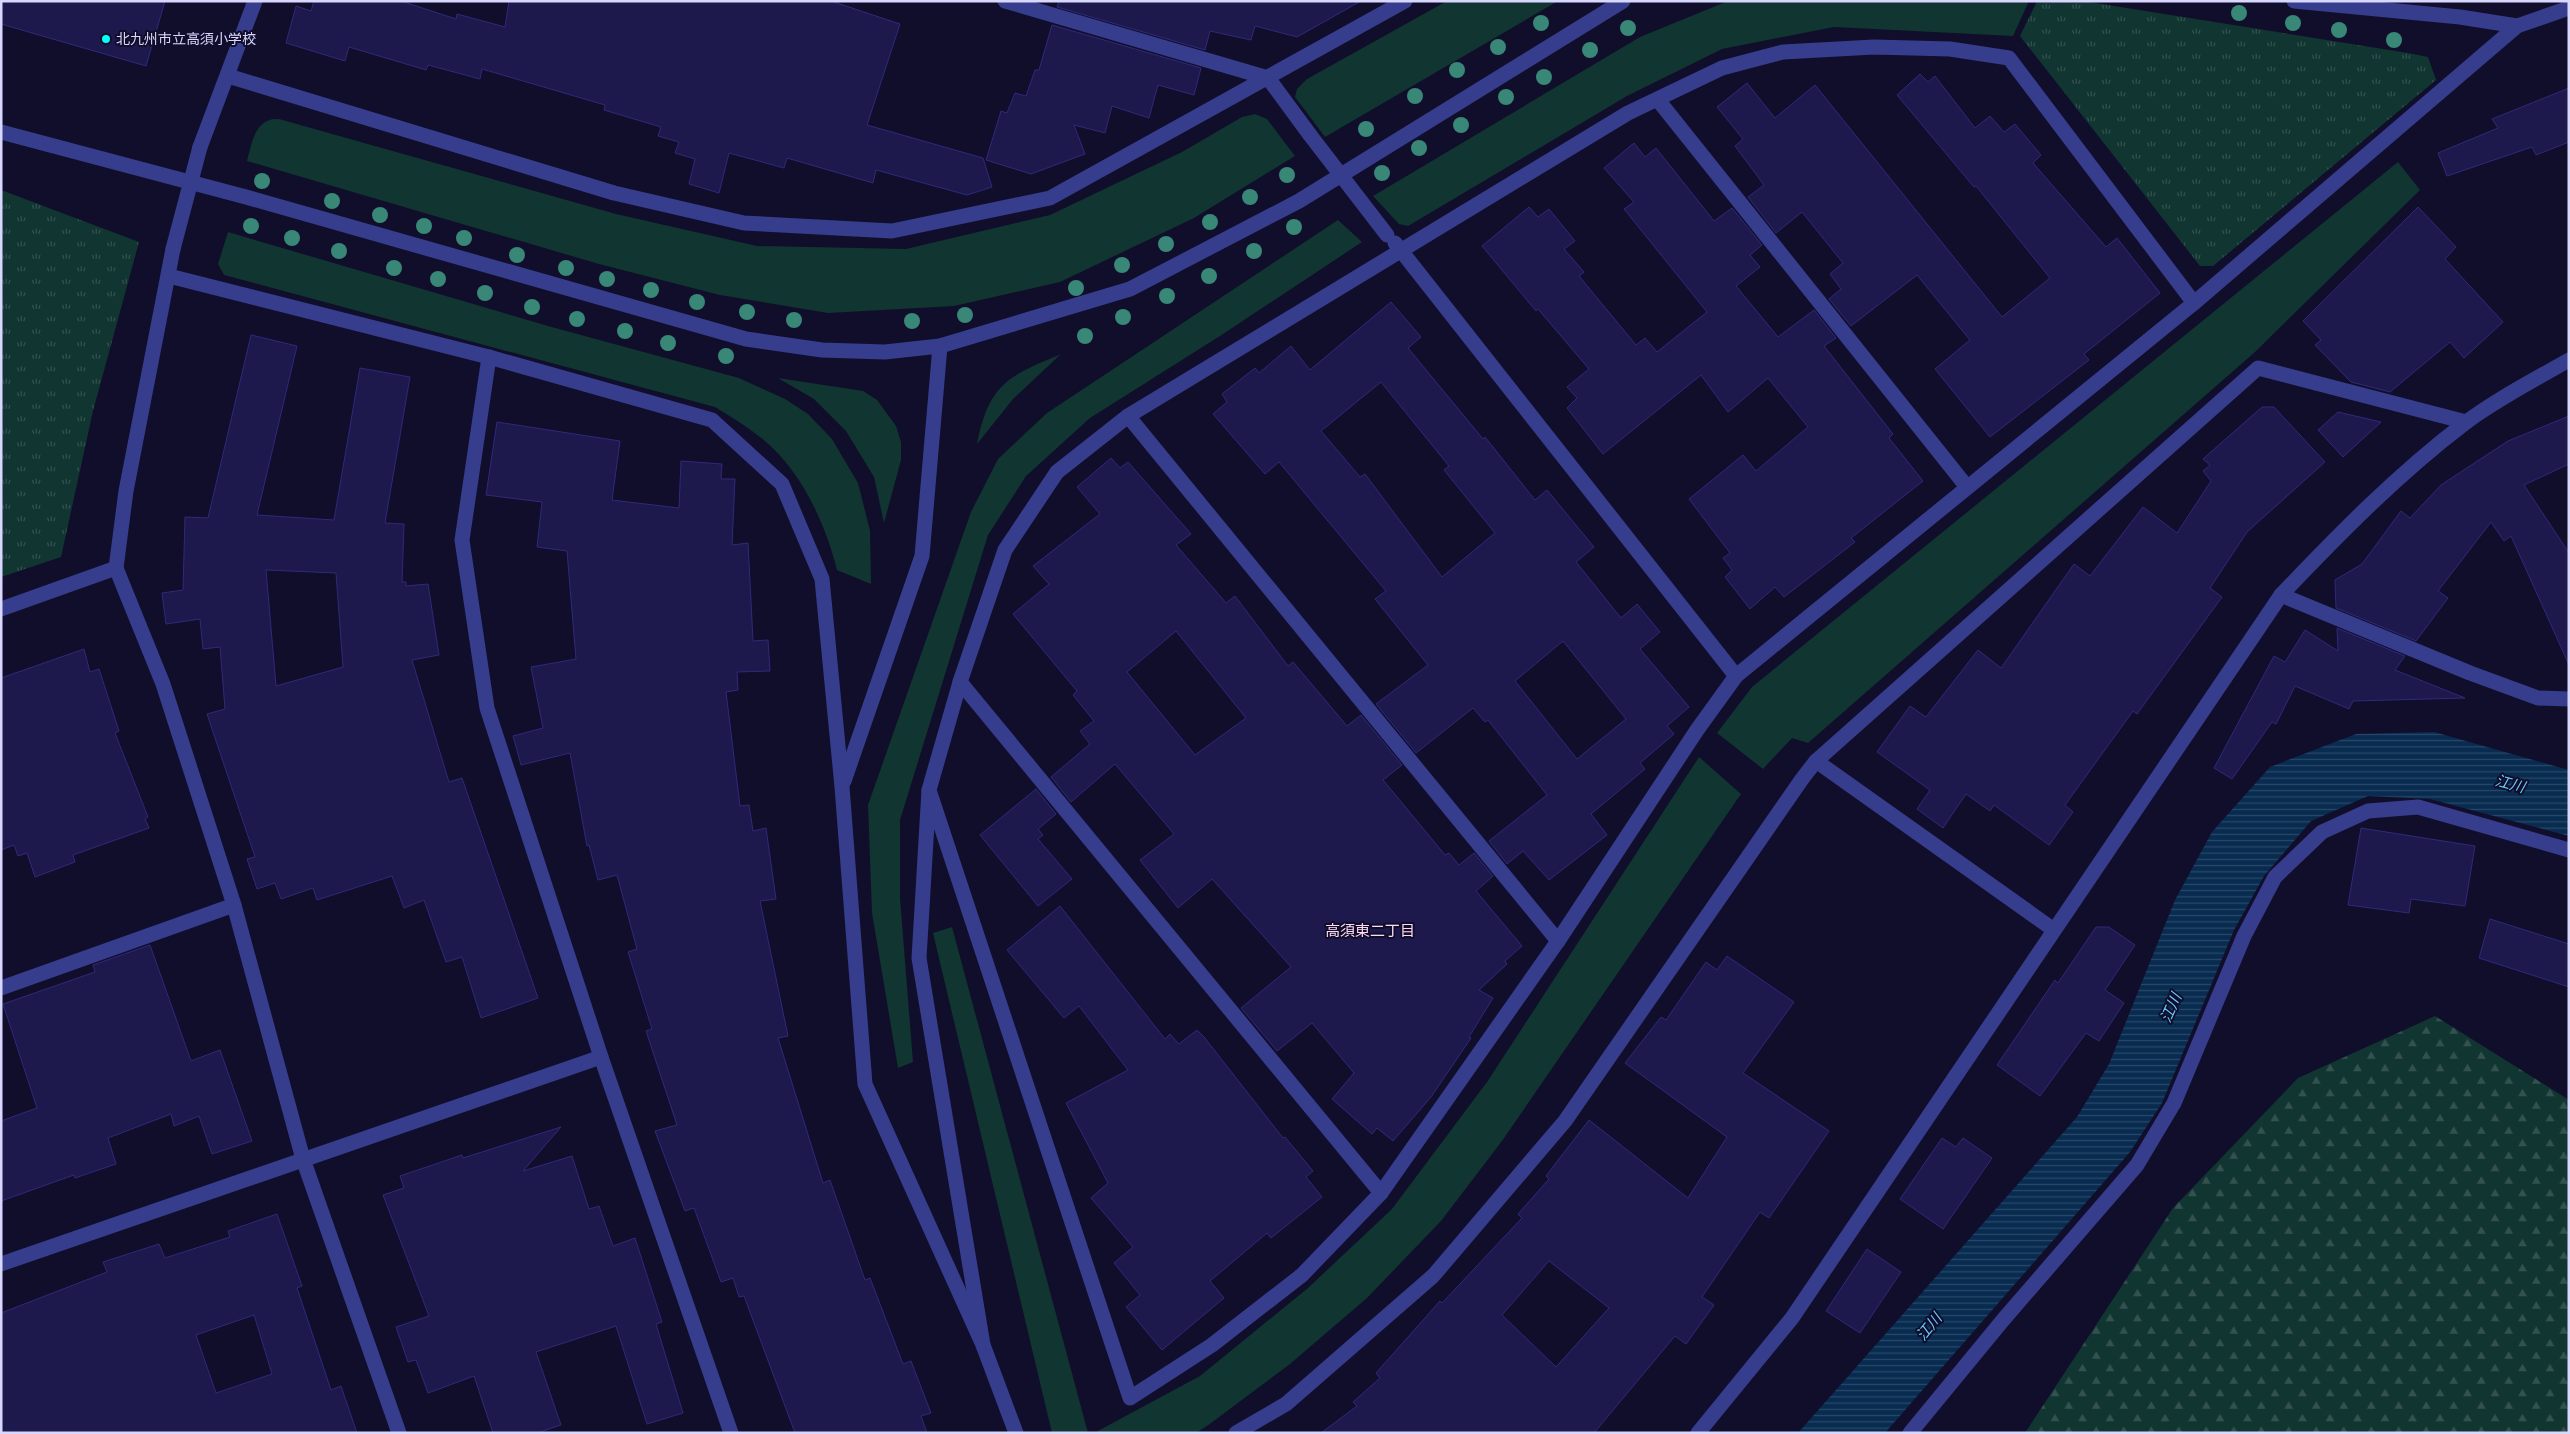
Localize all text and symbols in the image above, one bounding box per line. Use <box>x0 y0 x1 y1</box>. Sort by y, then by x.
place label: 北九州市立高須小学校 <box>116 31 256 47</box>
marker: 北九州市立高須小学校 <box>100 33 112 45</box>
water label: 江川 <box>2493 771 2529 797</box>
district label: 高須東二丁目 <box>1325 922 1415 940</box>
water label: 江川 <box>2157 989 2186 1025</box>
water label: 江川 <box>1913 1308 1947 1344</box>

